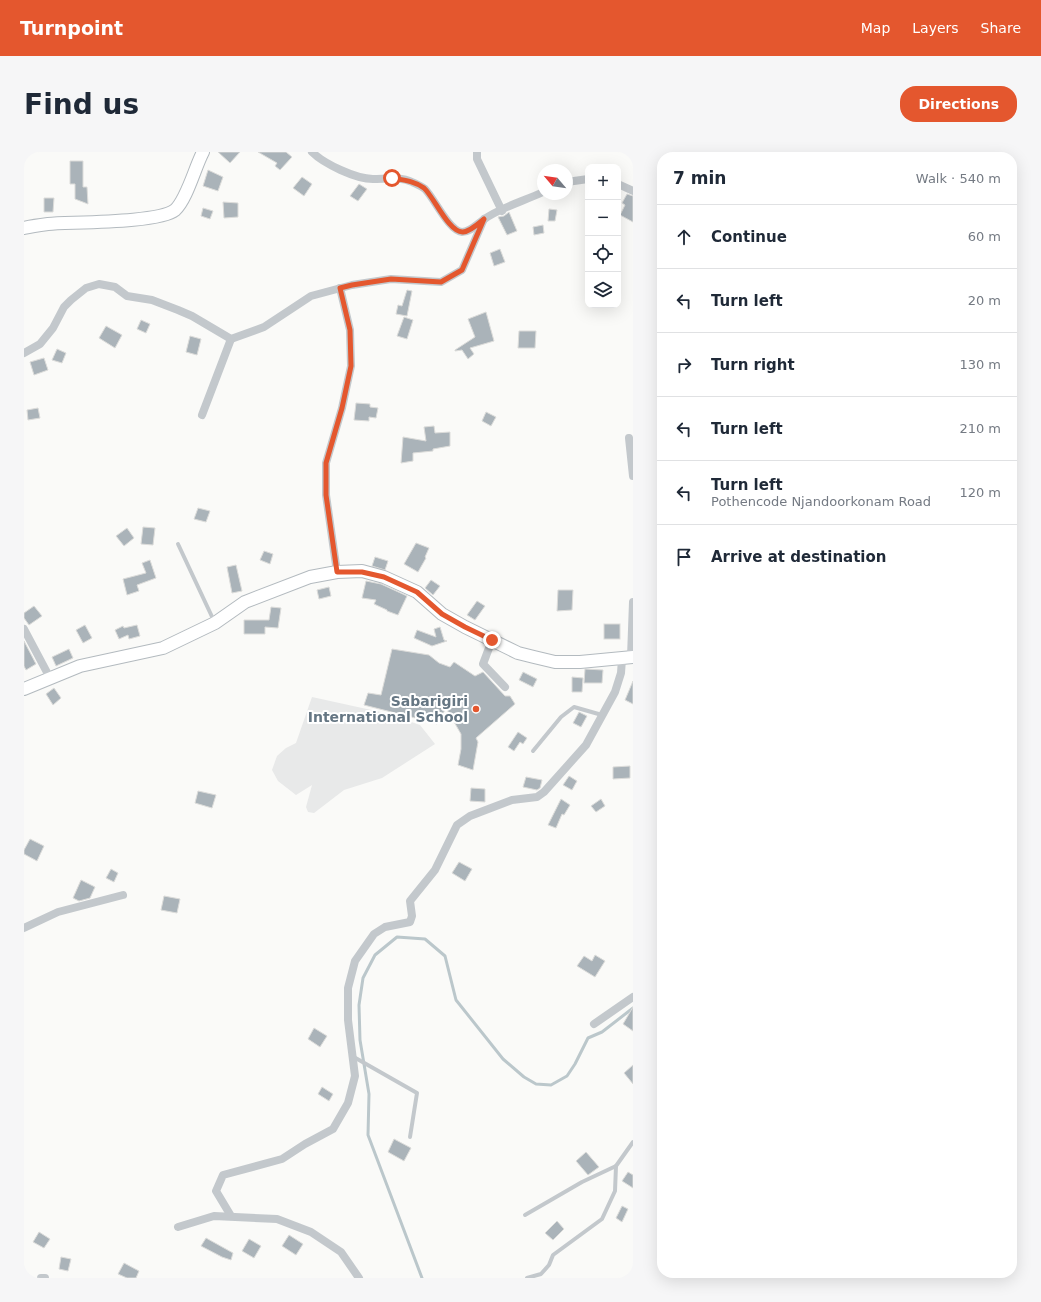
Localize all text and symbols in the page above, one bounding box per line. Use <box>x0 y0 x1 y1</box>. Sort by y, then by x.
text: Turnpoint <box>20 17 123 39</box>
text: Map <box>861 20 890 36</box>
text: Layers <box>912 20 959 36</box>
text: Share <box>981 20 1021 36</box>
button: Directions <box>900 86 1017 122</box>
text: Find us <box>24 88 139 121</box>
north arrow <box>537 164 573 200</box>
map controls <box>585 164 621 308</box>
button: + <box>585 164 621 200</box>
text: 7 min <box>673 168 726 188</box>
route start <box>383 169 401 187</box>
text: Walk · 540 m <box>916 171 1001 186</box>
button: − <box>585 200 621 236</box>
icon: ahead <box>673 226 695 248</box>
text: Continue <box>711 228 787 246</box>
text: 60 m <box>968 229 1001 244</box>
button: locate <box>585 236 621 272</box>
button: layers <box>585 272 621 308</box>
icon: left <box>673 290 695 312</box>
text: Turn left <box>711 292 783 310</box>
text: 20 m <box>968 293 1001 308</box>
icon: right <box>673 354 695 376</box>
text: Turn right <box>711 356 795 374</box>
text: 130 m <box>959 357 1001 372</box>
icon: left <box>673 418 695 440</box>
text: Turn left <box>711 420 783 438</box>
text: 210 m <box>959 421 1001 436</box>
text: Turn left <box>711 476 783 494</box>
icon: left <box>673 482 695 504</box>
text: 120 m <box>959 485 1001 500</box>
text: Pothencode Njandoorkonam Road <box>711 494 931 509</box>
icon: arrive <box>673 546 695 568</box>
text: Arrive at destination <box>711 548 886 566</box>
route end <box>483 631 501 649</box>
place label: Sabarigiri International School <box>308 693 468 725</box>
marker: Sabarigiri International School <box>471 704 481 714</box>

